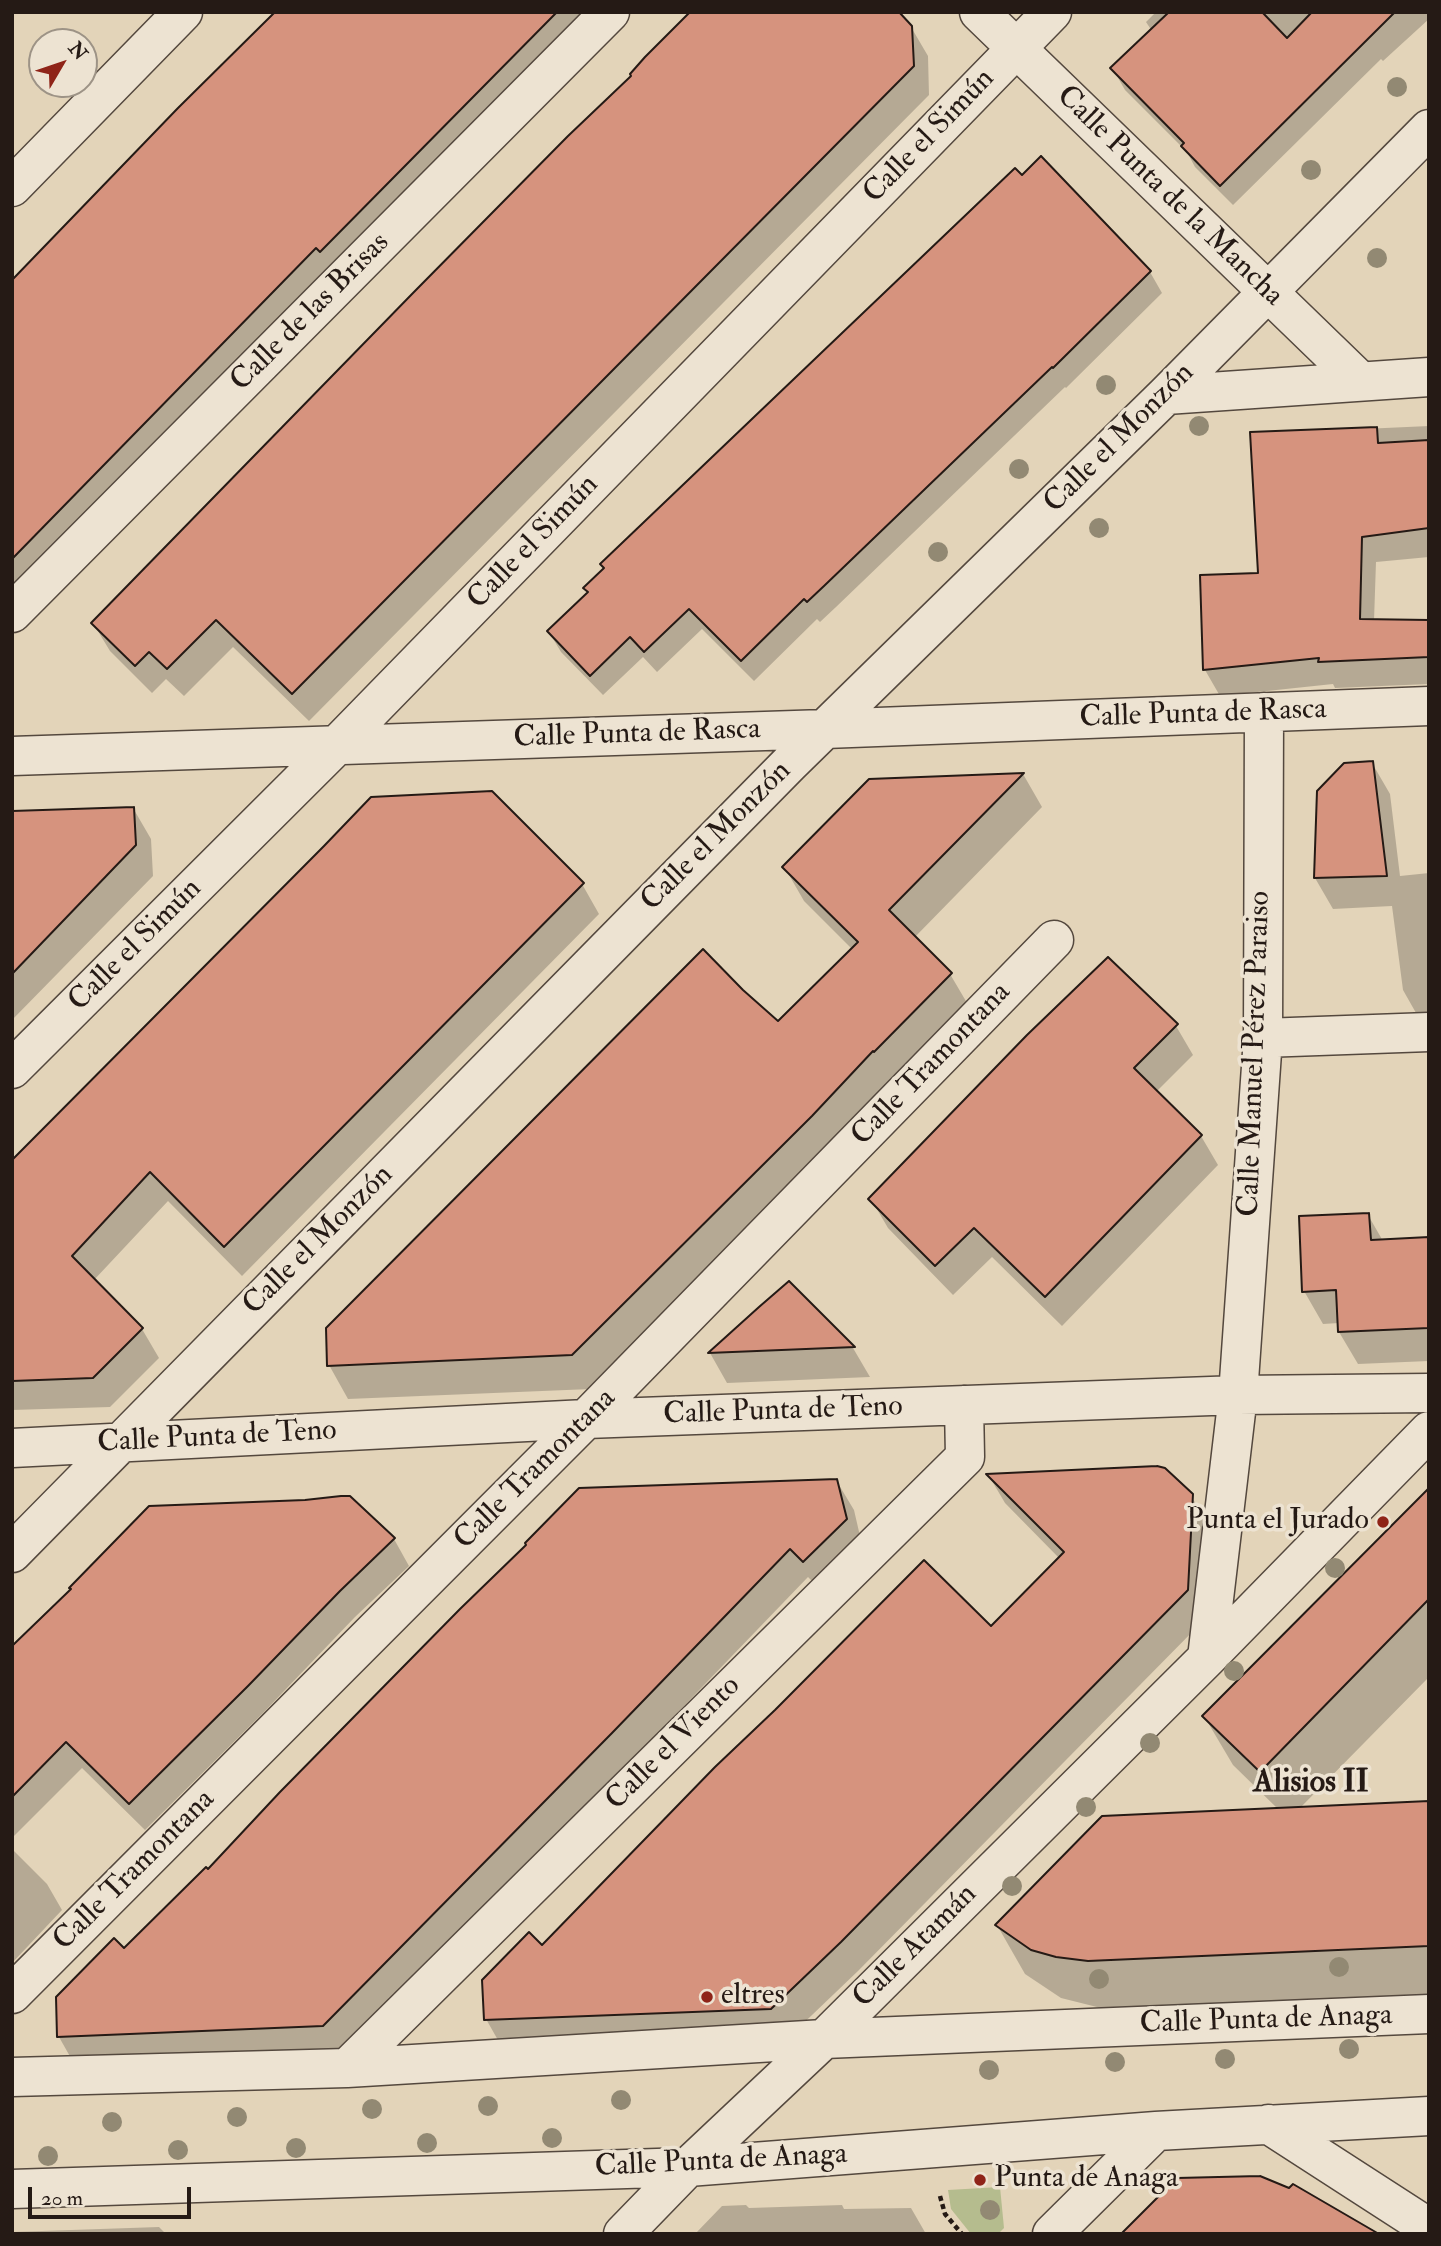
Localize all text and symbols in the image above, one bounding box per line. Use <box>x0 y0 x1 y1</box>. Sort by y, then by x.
north arrow <box>28 28 98 98</box>
text: N <box>63 37 92 65</box>
street label: Calle el Simún <box>857 62 1003 212</box>
street label: Calle Punta de la Mancha <box>1048 79 1290 315</box>
street label: Calle de las Brisas <box>224 226 398 400</box>
street label: Calle el Monzón <box>1037 356 1203 522</box>
street label: Calle el Simún <box>461 468 607 618</box>
street label: Calle Punta de Rasca <box>1079 693 1327 737</box>
street label: Calle Punta de Rasca <box>513 713 761 757</box>
street label: Calle el Monzón <box>634 754 800 920</box>
street label: Calle el Simún <box>62 872 210 1020</box>
street label: Calle Manuel Pérez Paraiso <box>1232 891 1280 1217</box>
street label: Calle Tramontana <box>845 976 1019 1154</box>
street label: Calle el Monzón <box>236 1158 402 1324</box>
street label: Calle Tramontana <box>448 1382 624 1558</box>
street label: Calle Punta de Teno <box>663 1390 903 1434</box>
street label: Calle Punta de Teno <box>96 1414 338 1462</box>
place label: Punta el Jurado <box>1186 1504 1369 1540</box>
marker: Punta el Jurado <box>1375 1514 1391 1530</box>
street label: Calle el Viento <box>599 1669 749 1819</box>
district label: Alisios II <box>1253 1765 1369 1803</box>
street label: Calle Tramontana <box>47 1783 223 1959</box>
street label: Calle Atamán <box>847 1878 985 2016</box>
place label: eltres <box>721 1979 785 2015</box>
marker: eltres <box>699 1989 715 2005</box>
street label: Calle Punta de Anaga <box>1139 1999 1393 2043</box>
street label: Calle Punta de Anaga <box>594 2137 848 2187</box>
place label: Punta de Anaga <box>994 2162 1178 2198</box>
scale bar <box>32 2172 194 2216</box>
marker: Punta de Anaga <box>972 2172 988 2188</box>
text: 20 m <box>41 2185 83 2212</box>

